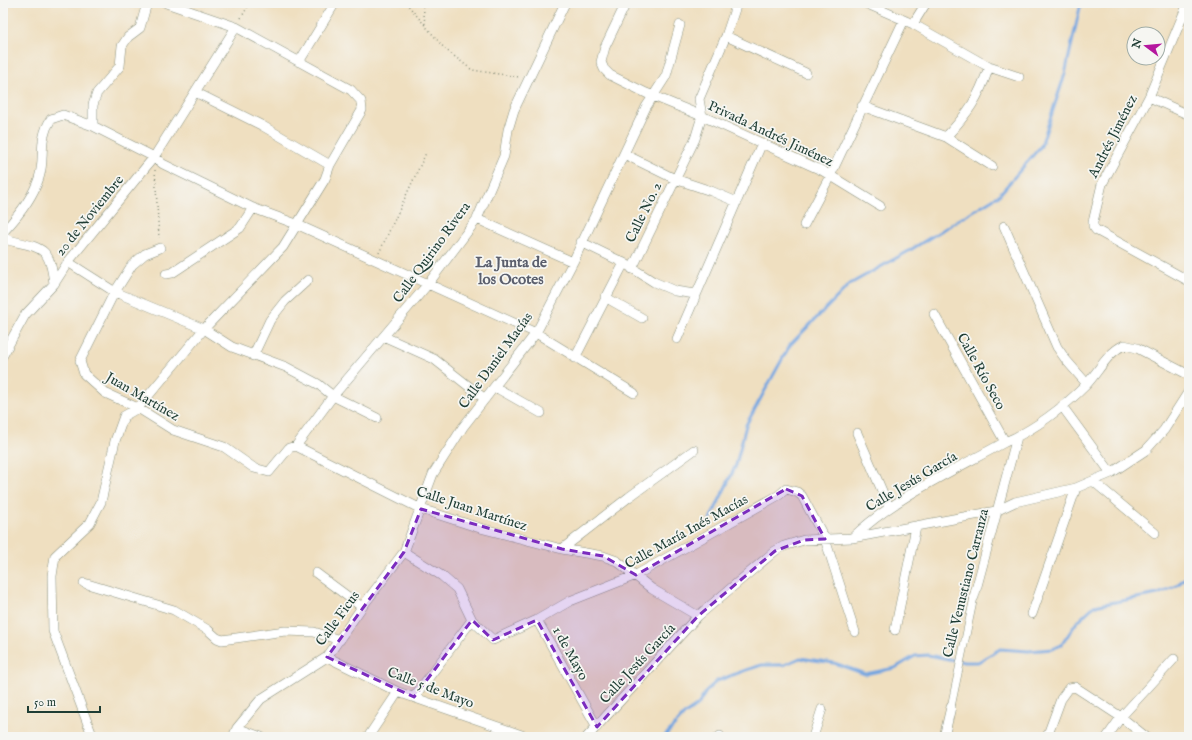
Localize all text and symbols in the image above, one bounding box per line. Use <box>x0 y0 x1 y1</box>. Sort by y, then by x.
north arrow <box>1126 26 1166 66</box>
text: N <box>1129 37 1146 51</box>
street label: Andrés Jiménez <box>1084 91 1142 182</box>
street label: Privada Andrés Jiménez <box>705 97 837 171</box>
street label: 20 de Noviembre <box>52 171 128 260</box>
street label: Calle No. 2 <box>622 179 666 246</box>
street label: Calle Quirino Rivera <box>389 198 475 307</box>
district label: La Junta de los Ocotes <box>475 253 547 289</box>
street label: Calle Daniel Macías <box>455 309 537 412</box>
street label: Calle Río Seco <box>953 330 1010 413</box>
street label: Juan Martínez <box>101 367 183 426</box>
street label: Calle Jesús García <box>863 447 961 516</box>
street label: Calle Juan Martínez <box>414 483 530 536</box>
street label: Calle María Inés Macías <box>622 490 751 573</box>
street label: Calle Venustiano Carranza <box>939 506 993 659</box>
street label: Calle Ficus <box>312 587 364 650</box>
street label: Calle Jesús García <box>596 619 680 708</box>
street label: 1 de Mayo <box>548 624 592 684</box>
street label: Calle 5 de Mayo <box>385 663 477 713</box>
scale bar <box>28 688 100 714</box>
text: 50 m <box>34 695 56 710</box>

